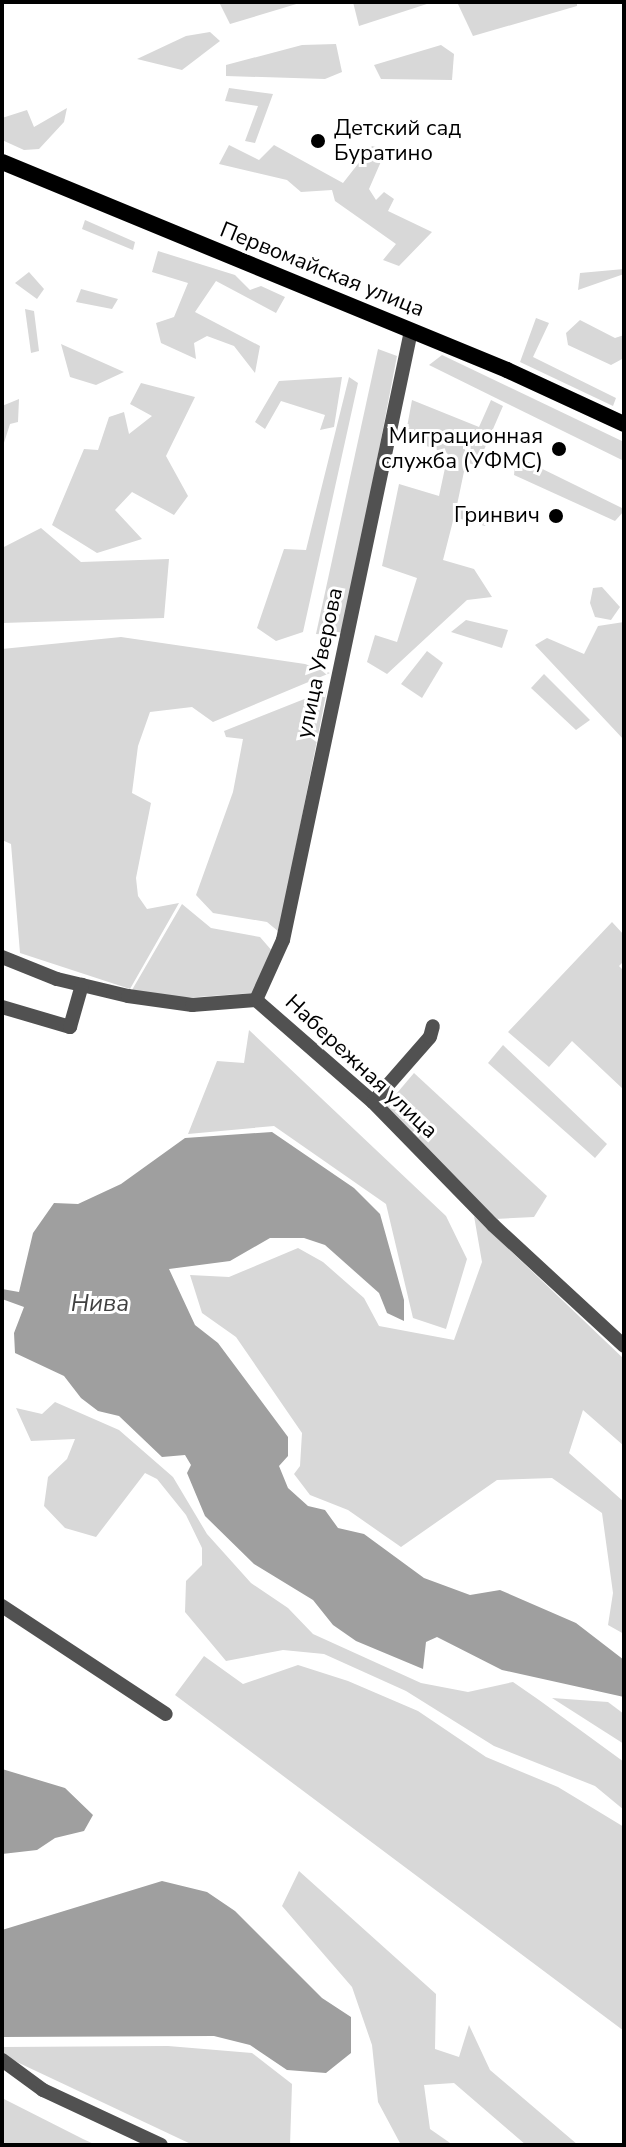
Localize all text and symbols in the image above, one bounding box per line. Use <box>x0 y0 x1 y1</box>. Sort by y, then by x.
place label: Детский сад Буратино <box>334 115 461 166</box>
marker: Детский сад Буратино <box>309 132 327 150</box>
street label: Первомайская улица <box>216 217 428 323</box>
place label: Миграционная служба (УФМС) <box>381 423 543 474</box>
marker: Миграционная служба (УФМС) <box>550 440 568 458</box>
place label: Гринвич <box>454 503 540 529</box>
marker: Гринвич <box>547 507 565 525</box>
street label: улица Уверова <box>291 585 349 741</box>
street label: Набережная улица <box>279 990 443 1144</box>
water label: Нива <box>71 1290 129 1318</box>

